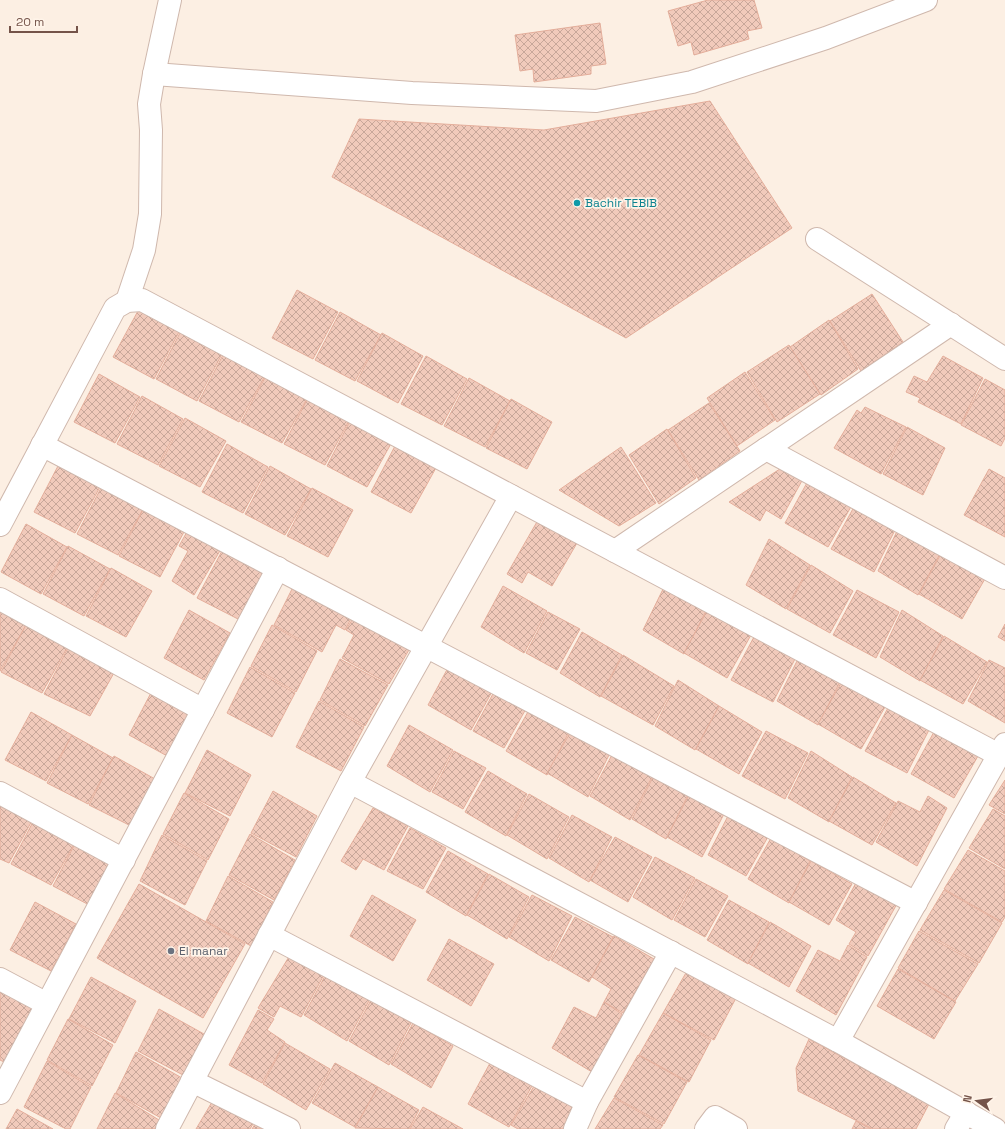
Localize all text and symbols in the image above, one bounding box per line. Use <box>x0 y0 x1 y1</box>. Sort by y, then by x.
scale bar <box>10 8 77 34</box>
text: 20 m <box>16 14 44 30</box>
place label: Bachir TEBIB <box>585 195 657 211</box>
marker: Bachir TEBIB <box>572 198 582 208</box>
place label: El manar <box>179 943 228 959</box>
marker: El manar <box>166 946 176 956</box>
north arrow <box>957 1081 997 1121</box>
text: N <box>960 1093 975 1104</box>

